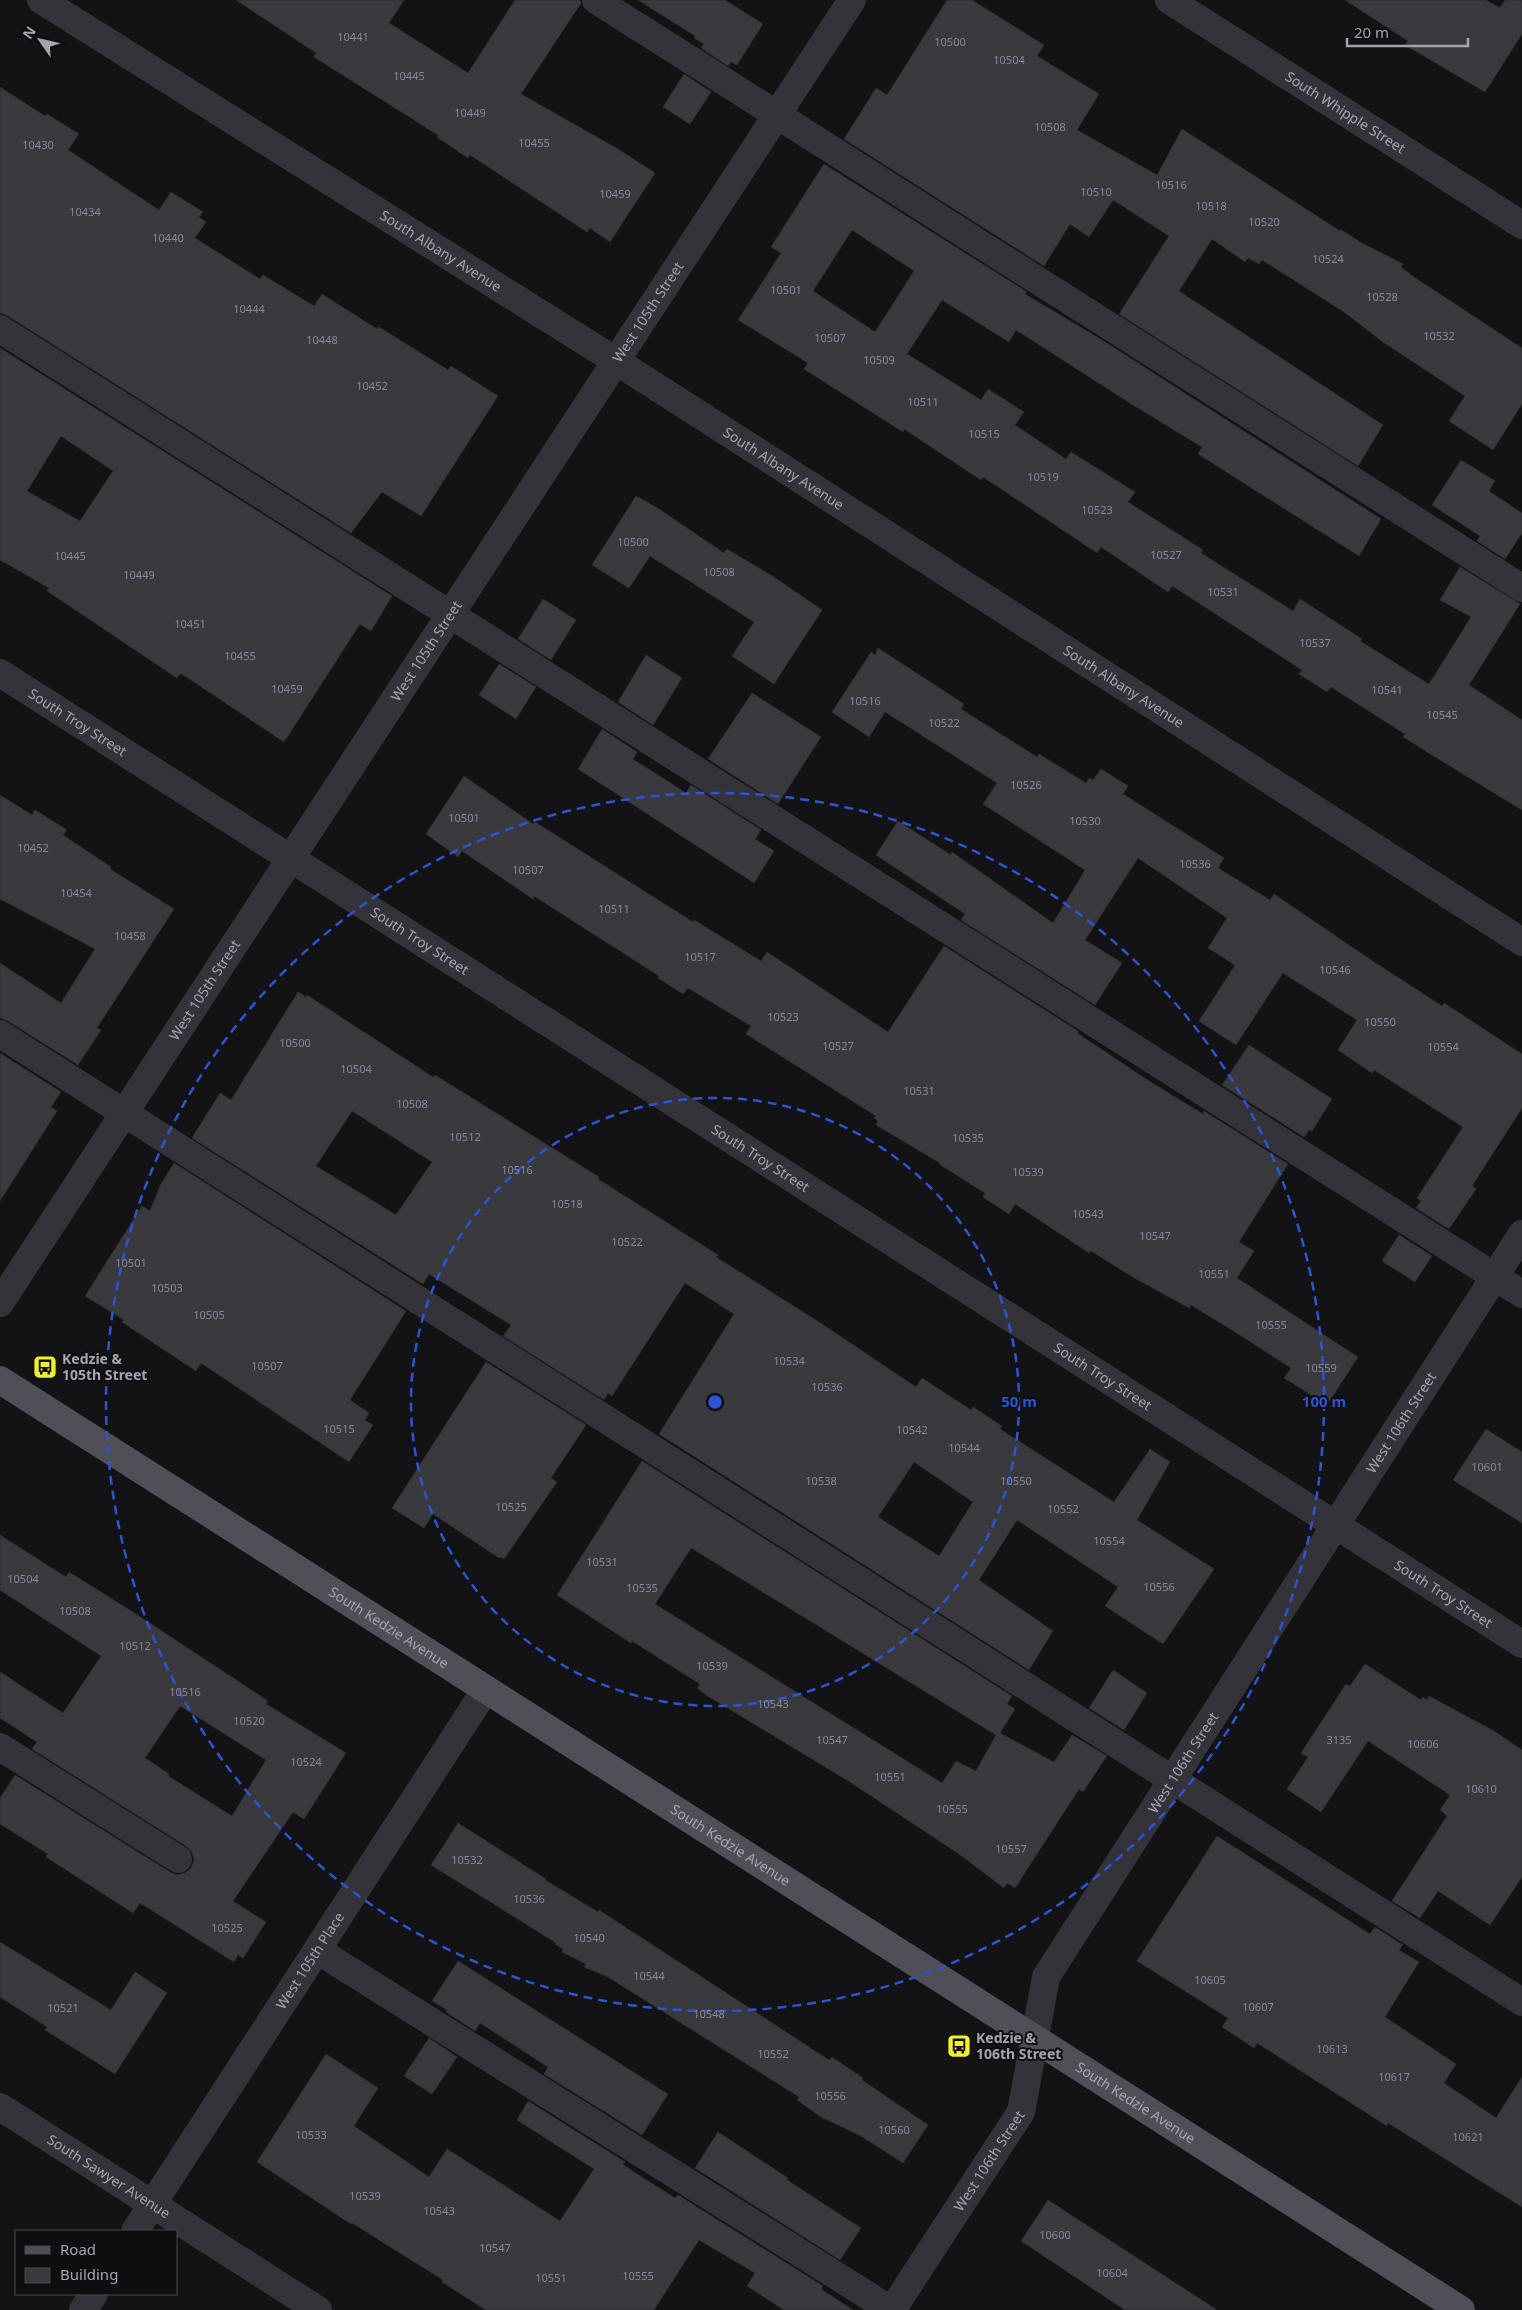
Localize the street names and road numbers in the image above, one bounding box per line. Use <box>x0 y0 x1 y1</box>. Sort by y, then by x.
street label: South Whipple Street <box>1282 67 1409 157</box>
street label: South Albany Avenue <box>377 205 505 296</box>
street label: West 105th Street <box>608 258 687 366</box>
street label: South Albany Avenue <box>720 422 848 514</box>
street label: West 105th Street <box>386 597 466 705</box>
street label: South Albany Avenue <box>1060 640 1188 732</box>
street label: South Troy Street <box>25 684 131 760</box>
street label: South Troy Street <box>367 902 473 979</box>
street label: West 105th Street <box>164 936 244 1044</box>
street label: South Troy Street <box>708 1119 813 1196</box>
street label: South Troy Street <box>1050 1338 1156 1414</box>
street label: West 106th Street <box>1361 1368 1440 1477</box>
street label: South Troy Street <box>1391 1555 1496 1632</box>
street label: South Kedzie Avenue <box>326 1582 453 1672</box>
street label: West 106th Street <box>1143 1708 1222 1817</box>
street label: South Kedzie Avenue <box>667 1799 794 1890</box>
street label: West 105th Place <box>271 1908 348 2013</box>
street label: South Kedzie Avenue <box>1072 2057 1199 2148</box>
street label: West 106th Street <box>949 2107 1029 2215</box>
street label: South Sawyer Avenue <box>44 2130 174 2222</box>

